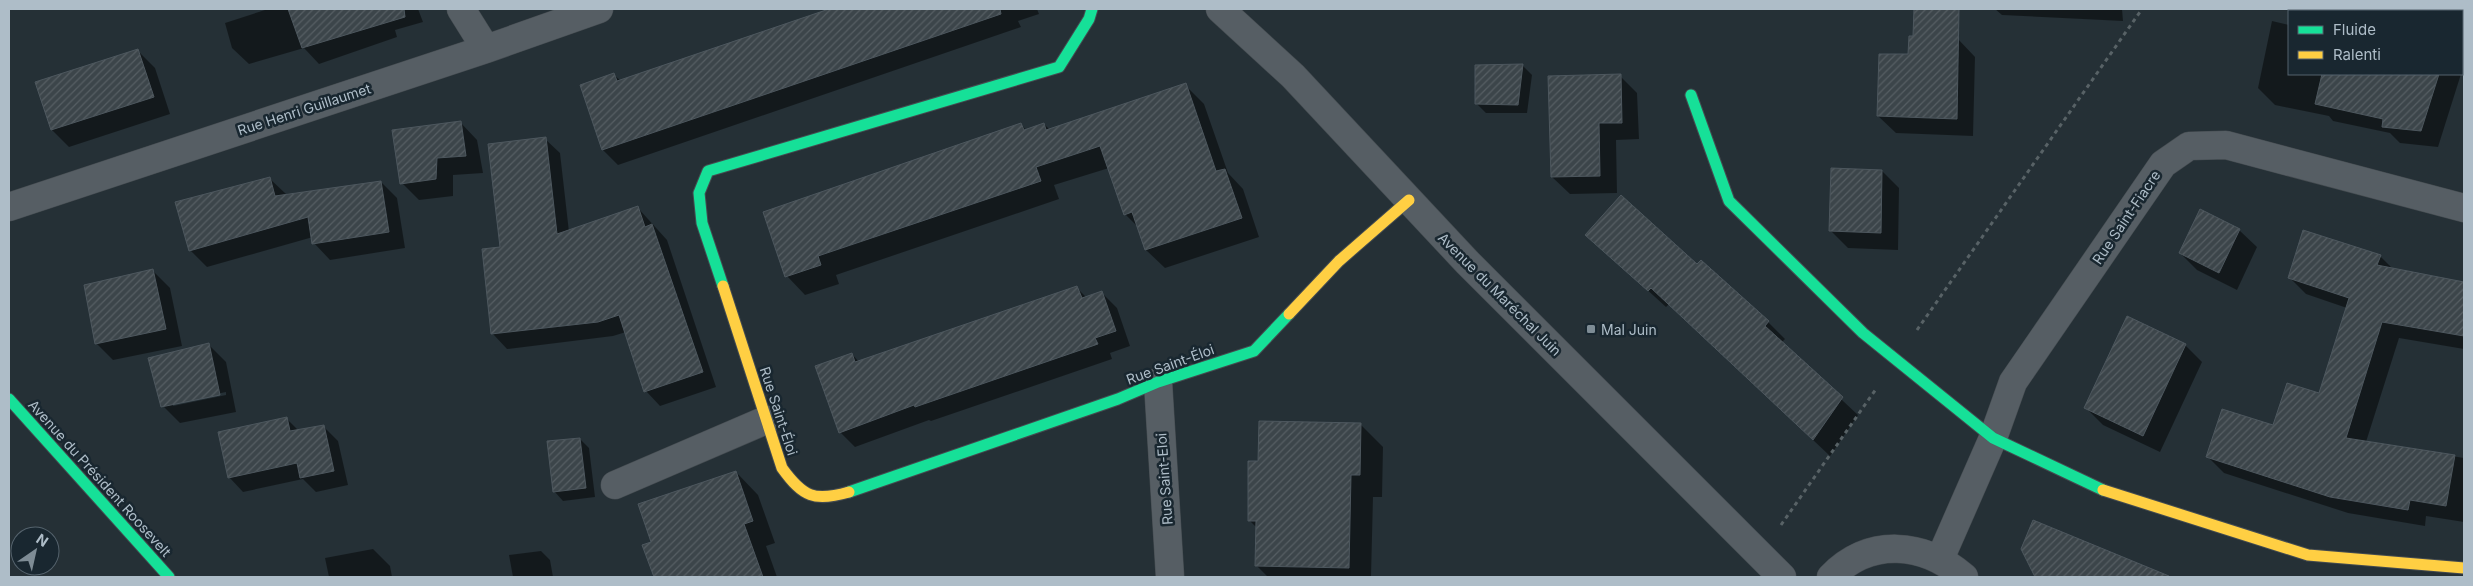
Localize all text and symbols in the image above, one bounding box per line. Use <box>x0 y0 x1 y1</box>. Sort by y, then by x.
legend <box>2288 10 2463 75</box>
text: Fluide <box>2333 20 2376 39</box>
text: Ralenti <box>2333 45 2381 64</box>
street label: Rue Henri Guillaumet <box>235 79 373 139</box>
street label: Rue Saint-Fiacre <box>2088 167 2164 267</box>
street label: Avenue du Maréchal Juin <box>1435 229 1565 359</box>
place label: Mal Juin <box>1601 321 1657 338</box>
marker: Mal Juin <box>1585 323 1597 335</box>
street label: Rue Saint-Éloi <box>1124 340 1216 388</box>
street label: Rue Saint-Éloi <box>757 365 801 457</box>
street label: Avenue du Président Roosevelt <box>25 396 175 560</box>
street label: Rue Saint-Eloi <box>1152 432 1176 526</box>
north arrow <box>10 526 60 576</box>
text: N <box>33 530 52 550</box>

